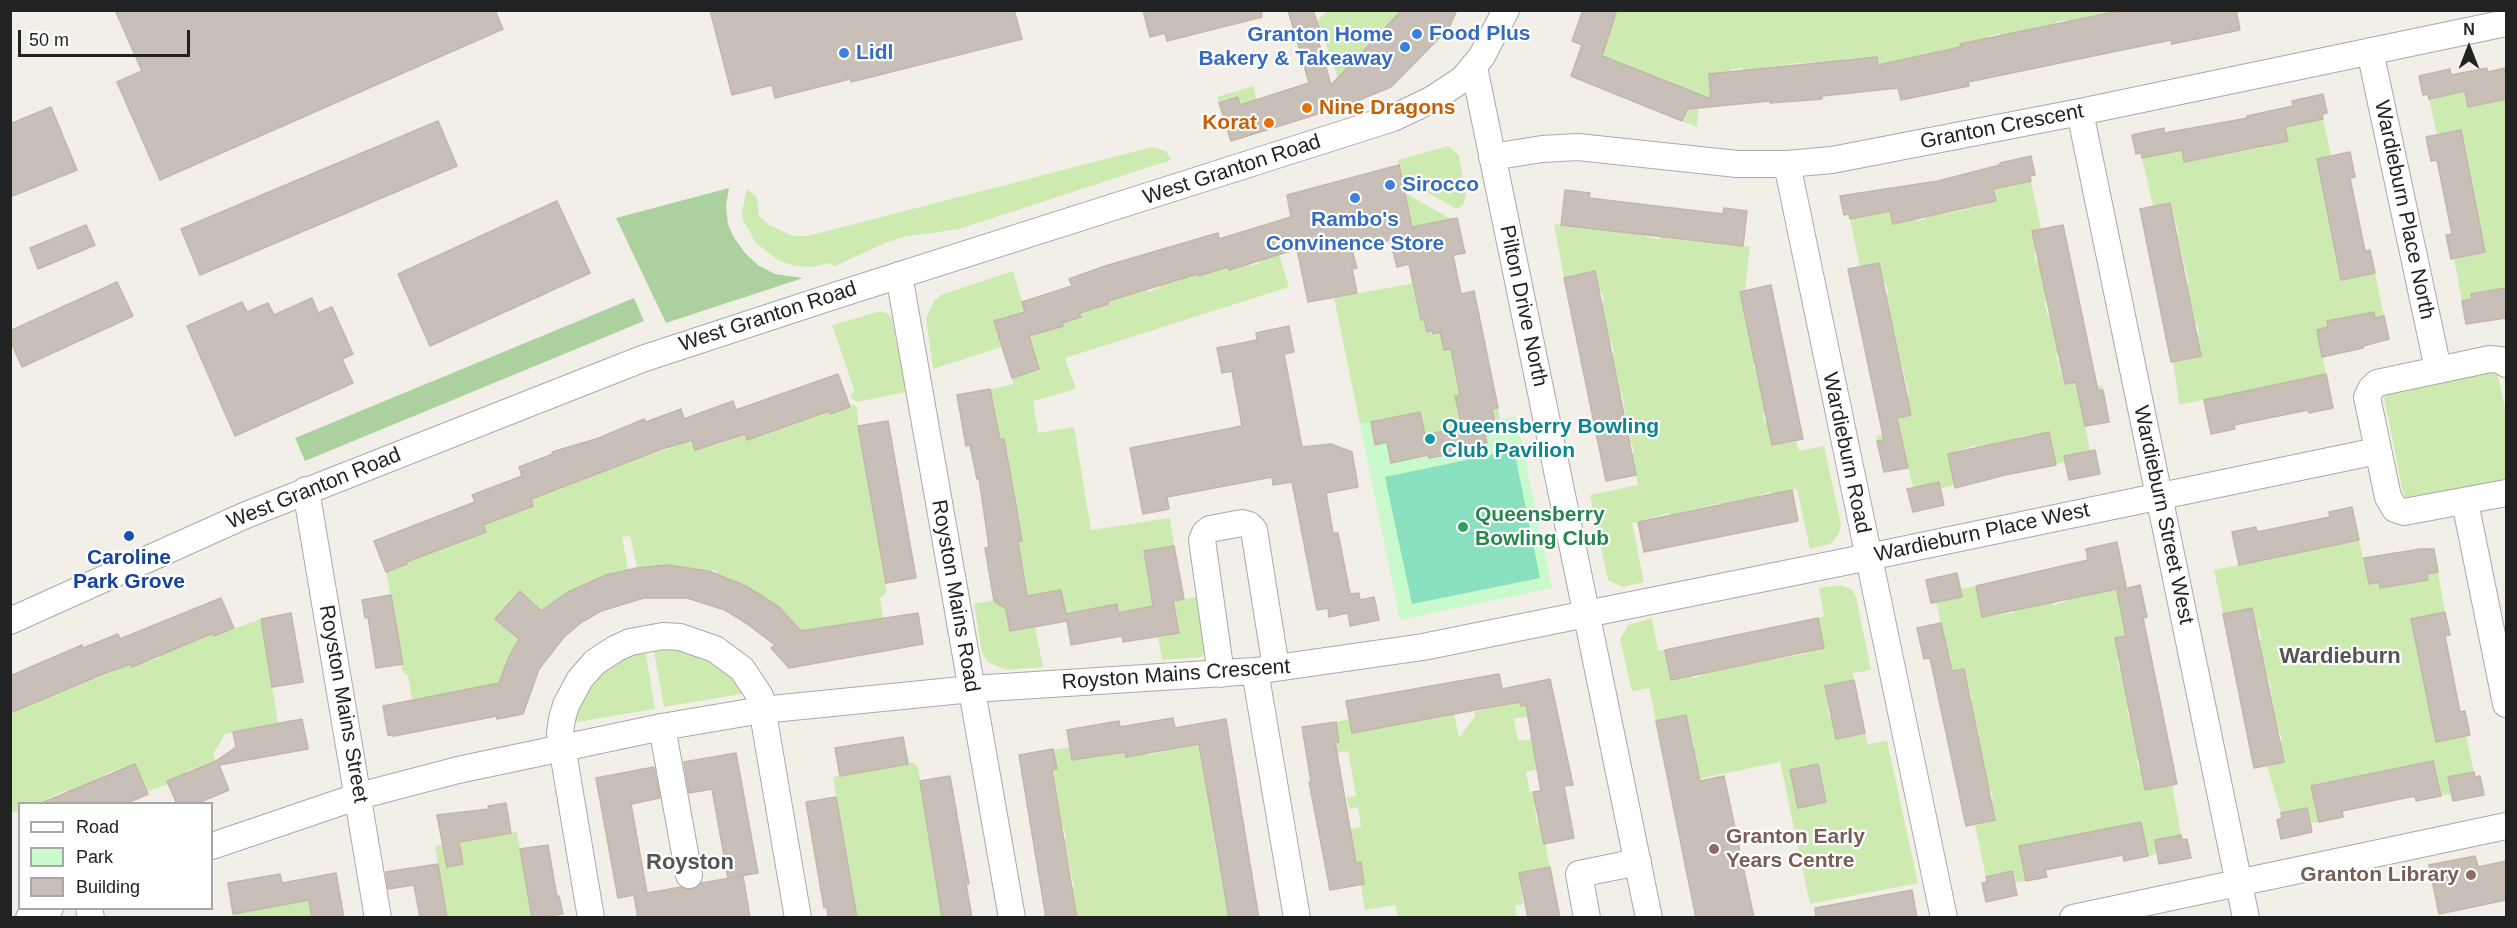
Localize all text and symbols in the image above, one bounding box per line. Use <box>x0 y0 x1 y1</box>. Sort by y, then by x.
scale bar <box>21 18 194 56</box>
north arrow <box>2439 18 2499 78</box>
place label: Food Plus <box>1429 21 1530 47</box>
text: N <box>2463 21 2475 38</box>
place label: Granton Home Bakery & Takeaway <box>1198 22 1393 72</box>
marker: Food Plus <box>1410 27 1424 41</box>
text: 50 m <box>29 30 69 50</box>
place label: Lidl <box>856 40 893 66</box>
marker: Granton Home Bakery & Takeaway <box>1398 40 1412 54</box>
marker: Lidl <box>837 46 851 60</box>
place label: Nine Dragons <box>1319 95 1456 121</box>
street label: Wardieburn Place North <box>2368 98 2440 322</box>
street label: Granton Crescent <box>1918 99 2086 155</box>
marker: Nine Dragons <box>1300 101 1314 115</box>
place label: Korat <box>1202 110 1257 136</box>
marker: Korat <box>1262 116 1276 130</box>
street label: West Granton Road <box>1140 129 1324 211</box>
place label: Sirocco <box>1402 172 1479 198</box>
marker: Sirocco <box>1383 178 1397 192</box>
marker: Rambo's Convinence Store <box>1348 191 1362 205</box>
place label: Rambo's Convinence Store <box>1266 207 1444 257</box>
street label: Pilton Drive North <box>1494 223 1552 389</box>
street label: West Granton Road <box>676 276 860 358</box>
street label: Wardieburn Road <box>1817 370 1875 536</box>
street label: Wardieburn Street West <box>2128 403 2198 627</box>
place label: Queensberry Bowling Club Pavilion <box>1442 414 1659 464</box>
marker: Queensberry Bowling Club Pavilion <box>1423 432 1437 446</box>
street label: West Granton Road <box>223 443 405 535</box>
street label: Royston Mains Road <box>926 498 984 694</box>
street label: Wardieburn Place West <box>1872 498 2092 568</box>
place label: Queensberry Bowling Club <box>1475 502 1609 552</box>
marker: Queensberry Bowling Club <box>1456 520 1470 534</box>
marker: Caroline Park Grove <box>122 529 136 543</box>
place label: Caroline Park Grove <box>73 545 185 595</box>
street label: Royston Mains Street <box>313 603 373 805</box>
district label: Wardieburn <box>2279 644 2401 670</box>
street label: Royston Mains Crescent <box>1061 654 1291 696</box>
legend <box>18 802 213 910</box>
text: Road <box>76 817 119 837</box>
place label: Granton Early Years Centre <box>1726 824 1865 874</box>
marker: Granton Early Years Centre <box>1707 842 1721 856</box>
text: Park <box>76 847 113 867</box>
district label: Royston <box>646 850 734 876</box>
place label: Granton Library <box>2300 862 2459 888</box>
marker: Granton Library <box>2464 868 2478 882</box>
text: Building <box>76 877 140 897</box>

